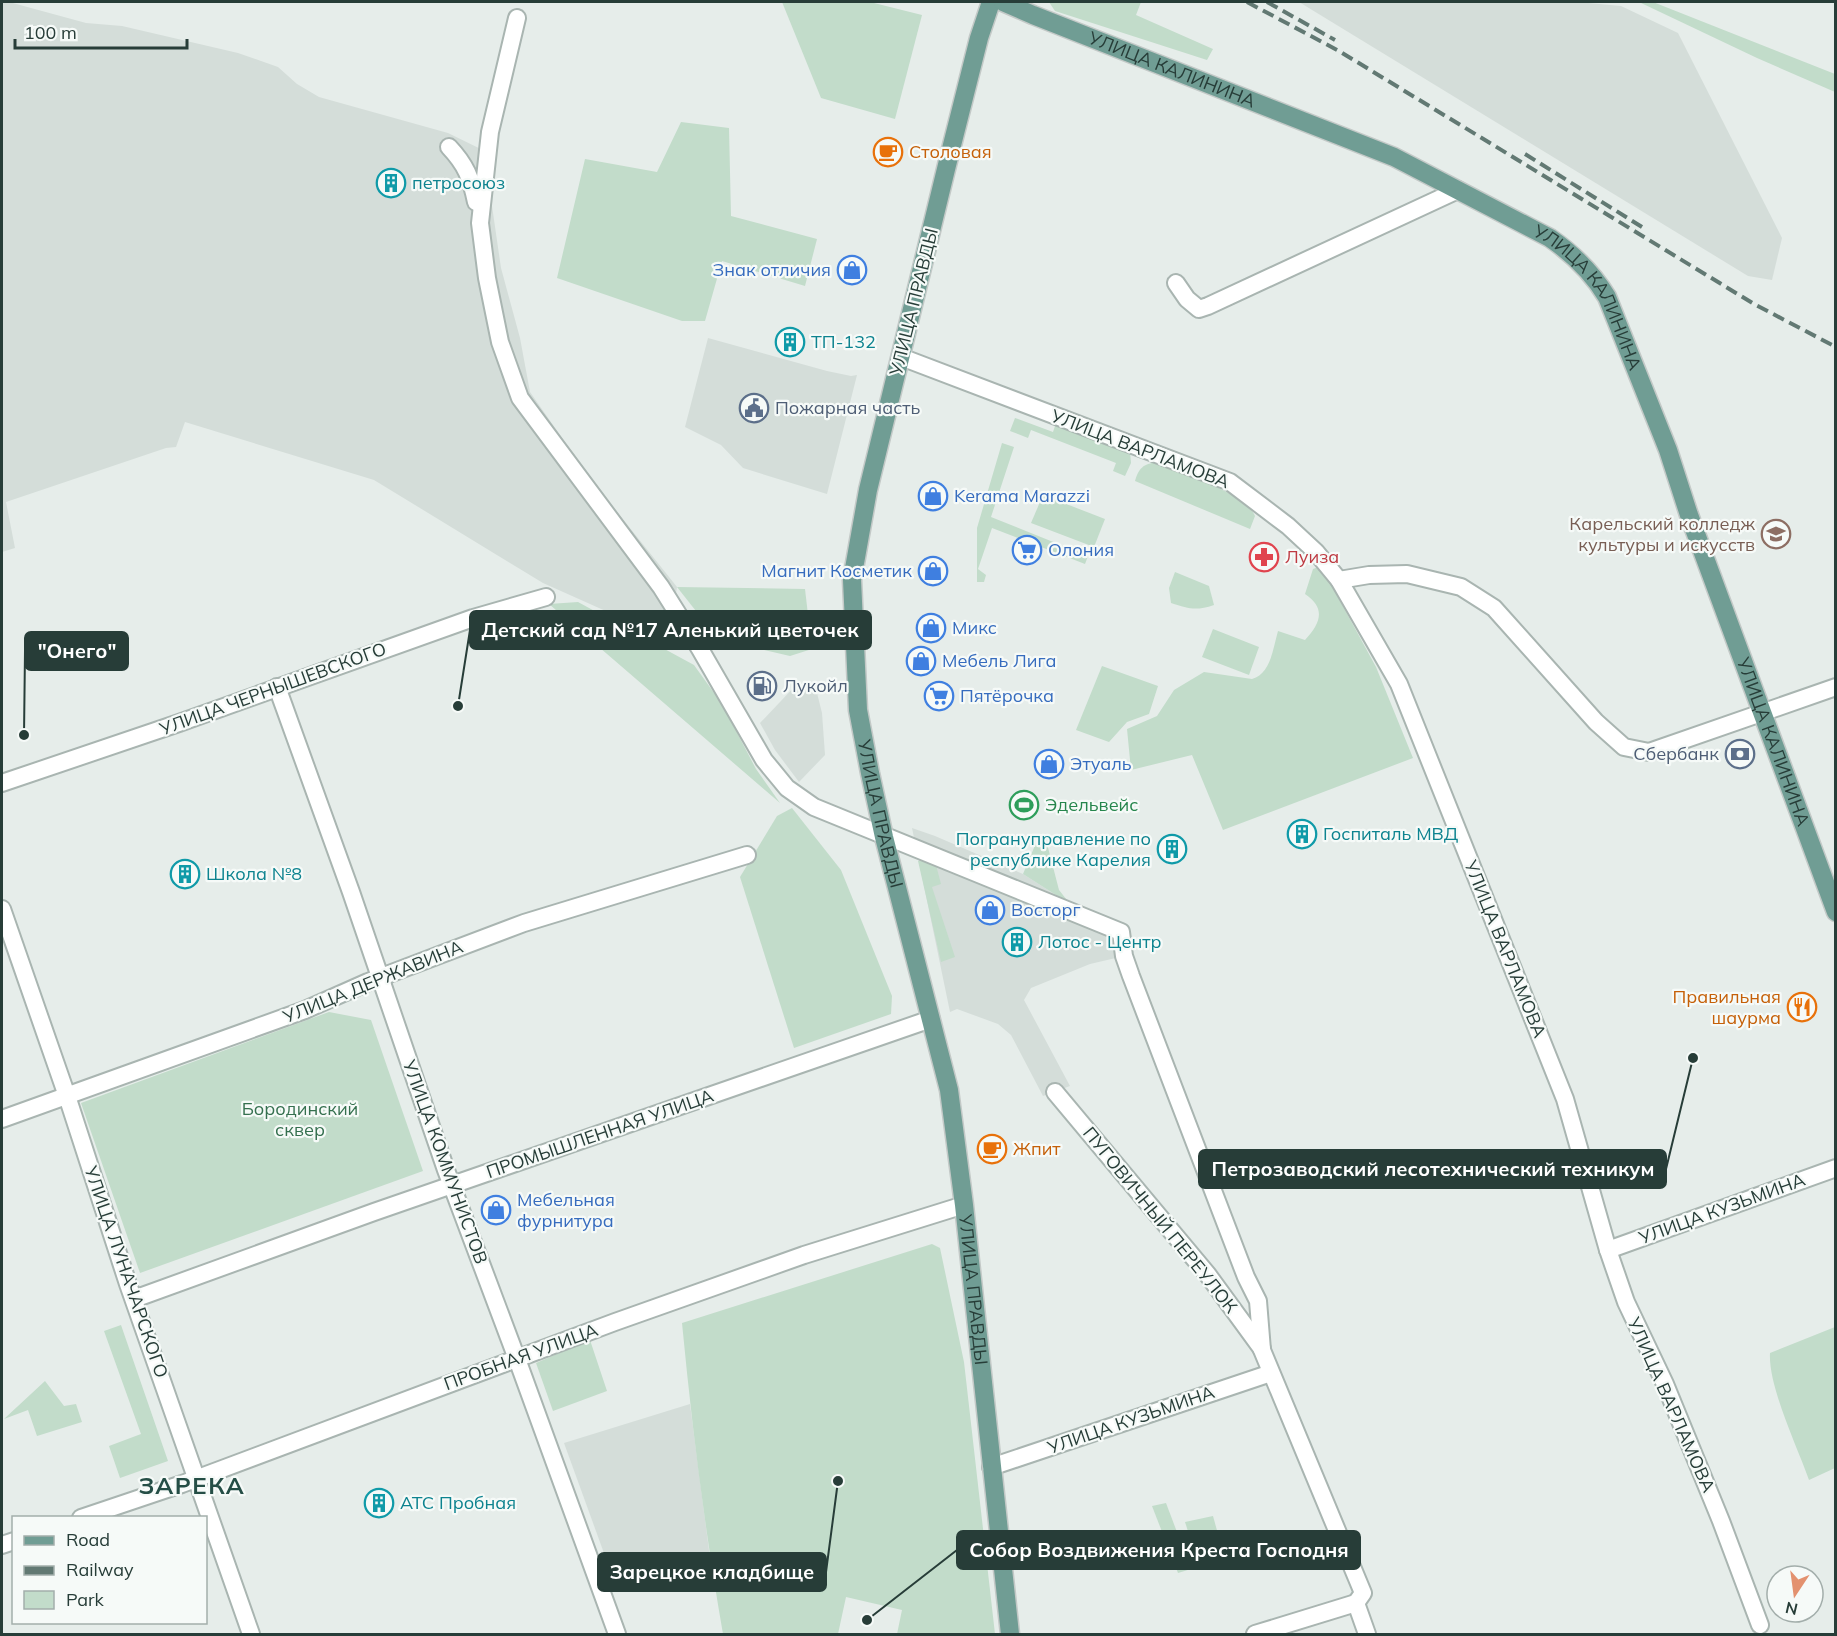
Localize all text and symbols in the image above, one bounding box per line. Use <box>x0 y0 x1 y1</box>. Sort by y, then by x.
scale bar <box>15 12 188 50</box>
text: 100 m <box>24 21 77 44</box>
street label: УЛИЦА КАЛИНИНА <box>1084 26 1259 112</box>
cafe icon: Столовая <box>872 136 904 168</box>
place label: Столовая <box>909 140 992 163</box>
building icon: петросоюз <box>375 167 407 199</box>
place label: петросоюз <box>412 171 505 194</box>
street label: УЛИЦА КАЛИНИНА <box>1529 219 1647 373</box>
street label: УЛИЦА ПРАВДЫ <box>884 226 943 379</box>
shop icon: Знак отличия <box>836 254 868 286</box>
place label: Знак отличия <box>713 258 831 281</box>
building icon: ТП-132 <box>774 326 806 358</box>
place label: ТП-132 <box>811 330 876 353</box>
public building icon: Пожарная часть <box>738 392 770 424</box>
place label: Пожарная часть <box>775 396 920 419</box>
street label: УЛИЦА ВАРЛАМОВА <box>1047 404 1233 493</box>
shop icon: Kerama Marazzi <box>917 480 949 512</box>
place label: Kerama Marazzi <box>954 484 1090 507</box>
place label: Карельский колледж культуры и искусств <box>1569 512 1755 556</box>
school or university icon: Карельский колледж культуры и искусств <box>1760 518 1792 550</box>
supermarket icon: Олония <box>1011 534 1043 566</box>
place label: Олония <box>1048 538 1114 561</box>
pharmacy icon: Луиза <box>1248 541 1280 573</box>
place label: Луиза <box>1285 545 1339 568</box>
shop icon: Магнит Косметик <box>917 555 949 587</box>
place label: Магнит Косметик <box>761 559 912 582</box>
callout: Детский сад №17 Аленький цветочек <box>470 611 871 649</box>
shop icon: Микс <box>915 612 947 644</box>
place label: Микс <box>952 616 997 639</box>
text: Детский сад №17 Аленький цветочек <box>481 617 859 642</box>
callout: "Онего" <box>25 632 128 670</box>
street label: УЛИЦА ЧЕРНЫШЕВСКОГО <box>155 637 389 741</box>
text: "Онего" <box>38 638 116 663</box>
shop icon: Мебель Лига <box>905 645 937 677</box>
place label: Мебель Лига <box>942 649 1056 672</box>
street label: УЛИЦА КАЛИНИНА <box>1731 653 1815 829</box>
fuel station icon: Лукойл <box>746 670 778 702</box>
place label: Лукойл <box>783 674 848 697</box>
supermarket icon: Пятёрочка <box>923 680 955 712</box>
place label: Пятёрочка <box>960 684 1054 707</box>
street label: УЛИЦА ПРАВДЫ <box>853 737 909 890</box>
bank icon: Сбербанк <box>1724 738 1756 770</box>
place label: Сбербанк <box>1633 742 1719 765</box>
shop icon: Этуаль <box>1033 748 1065 780</box>
place label: Этуаль <box>1070 752 1132 775</box>
sports icon: Эдельвейс <box>1008 789 1040 821</box>
place label: Эдельвейс <box>1045 793 1138 816</box>
building icon: Госпиталь МВД <box>1286 818 1318 850</box>
place label: Госпиталь МВД <box>1323 822 1459 845</box>
place label: Погрануправление по республике Карелия <box>956 827 1151 871</box>
building icon: Погрануправление по республике Карелия <box>1156 833 1188 865</box>
street label: УЛИЦА ВАРЛАМОВА <box>1459 856 1552 1041</box>
building icon: Школа №8 <box>169 858 201 890</box>
place label: Школа №8 <box>206 862 302 885</box>
shop icon: Восторг <box>974 894 1006 926</box>
place label: Восторг <box>1011 898 1080 921</box>
building icon: Лотос - Центр <box>1001 926 1033 958</box>
place label: Лотос - Центр <box>1038 930 1161 953</box>
street label: УЛИЦА ДЕРЖАВИНА <box>279 935 466 1028</box>
place label: Правильная шаурма <box>1672 985 1781 1029</box>
restaurant icon: Правильная шаурма <box>1786 991 1818 1023</box>
street label: УЛИЦА КОММУНИСТОВ <box>397 1056 493 1267</box>
street label: ПРОМЫШЛЕННАЯ УЛИЦА <box>483 1084 716 1183</box>
park label: Бородинский сквер <box>242 1097 358 1141</box>
street label: ПУГОВИЧНЫЙ ПЕРЕУЛОК <box>1078 1122 1243 1318</box>
cafe icon: Жпит <box>976 1133 1008 1165</box>
place label: Жпит <box>1013 1137 1061 1160</box>
callout: Петрозаводский лесотехнический техникум <box>1199 1150 1666 1188</box>
text: Петрозаводский лесотехнический техникум <box>1212 1156 1654 1181</box>
street label: УЛИЦА ЛУНАЧАРСКОГО <box>79 1162 174 1381</box>
street label: УЛИЦА КУЗЬМИНА <box>1635 1168 1808 1250</box>
place label: Мебельная фурнитура <box>517 1188 615 1232</box>
shop icon: Мебельная фурнитура <box>480 1194 512 1226</box>
street label: УЛИЦА ПРАВДЫ <box>954 1212 993 1366</box>
street label: УЛИЦА ВАРЛАМОВА <box>1622 1313 1720 1496</box>
street label: ПРОБНАЯ УЛИЦА <box>441 1318 601 1395</box>
street label: УЛИЦА КУЗЬМИНА <box>1043 1380 1217 1459</box>
district label: ЗАРЕКА <box>139 1470 245 1500</box>
building icon: АТС Пробная <box>363 1487 395 1519</box>
place label: АТС Пробная <box>400 1491 516 1514</box>
legend <box>12 1516 207 1624</box>
text: Road <box>66 1528 110 1551</box>
callout: Собор Воздвижения Креста Господня <box>957 1531 1360 1569</box>
text: Собор Воздвижения Креста Господня <box>969 1537 1349 1562</box>
callout: Зарецкое кладбище <box>598 1553 826 1591</box>
text: Railway <box>66 1558 134 1581</box>
text: Зарецкое кладбище <box>610 1559 814 1584</box>
north arrow <box>1765 1564 1825 1624</box>
text: Park <box>66 1588 105 1611</box>
text: N <box>1783 1598 1800 1620</box>

